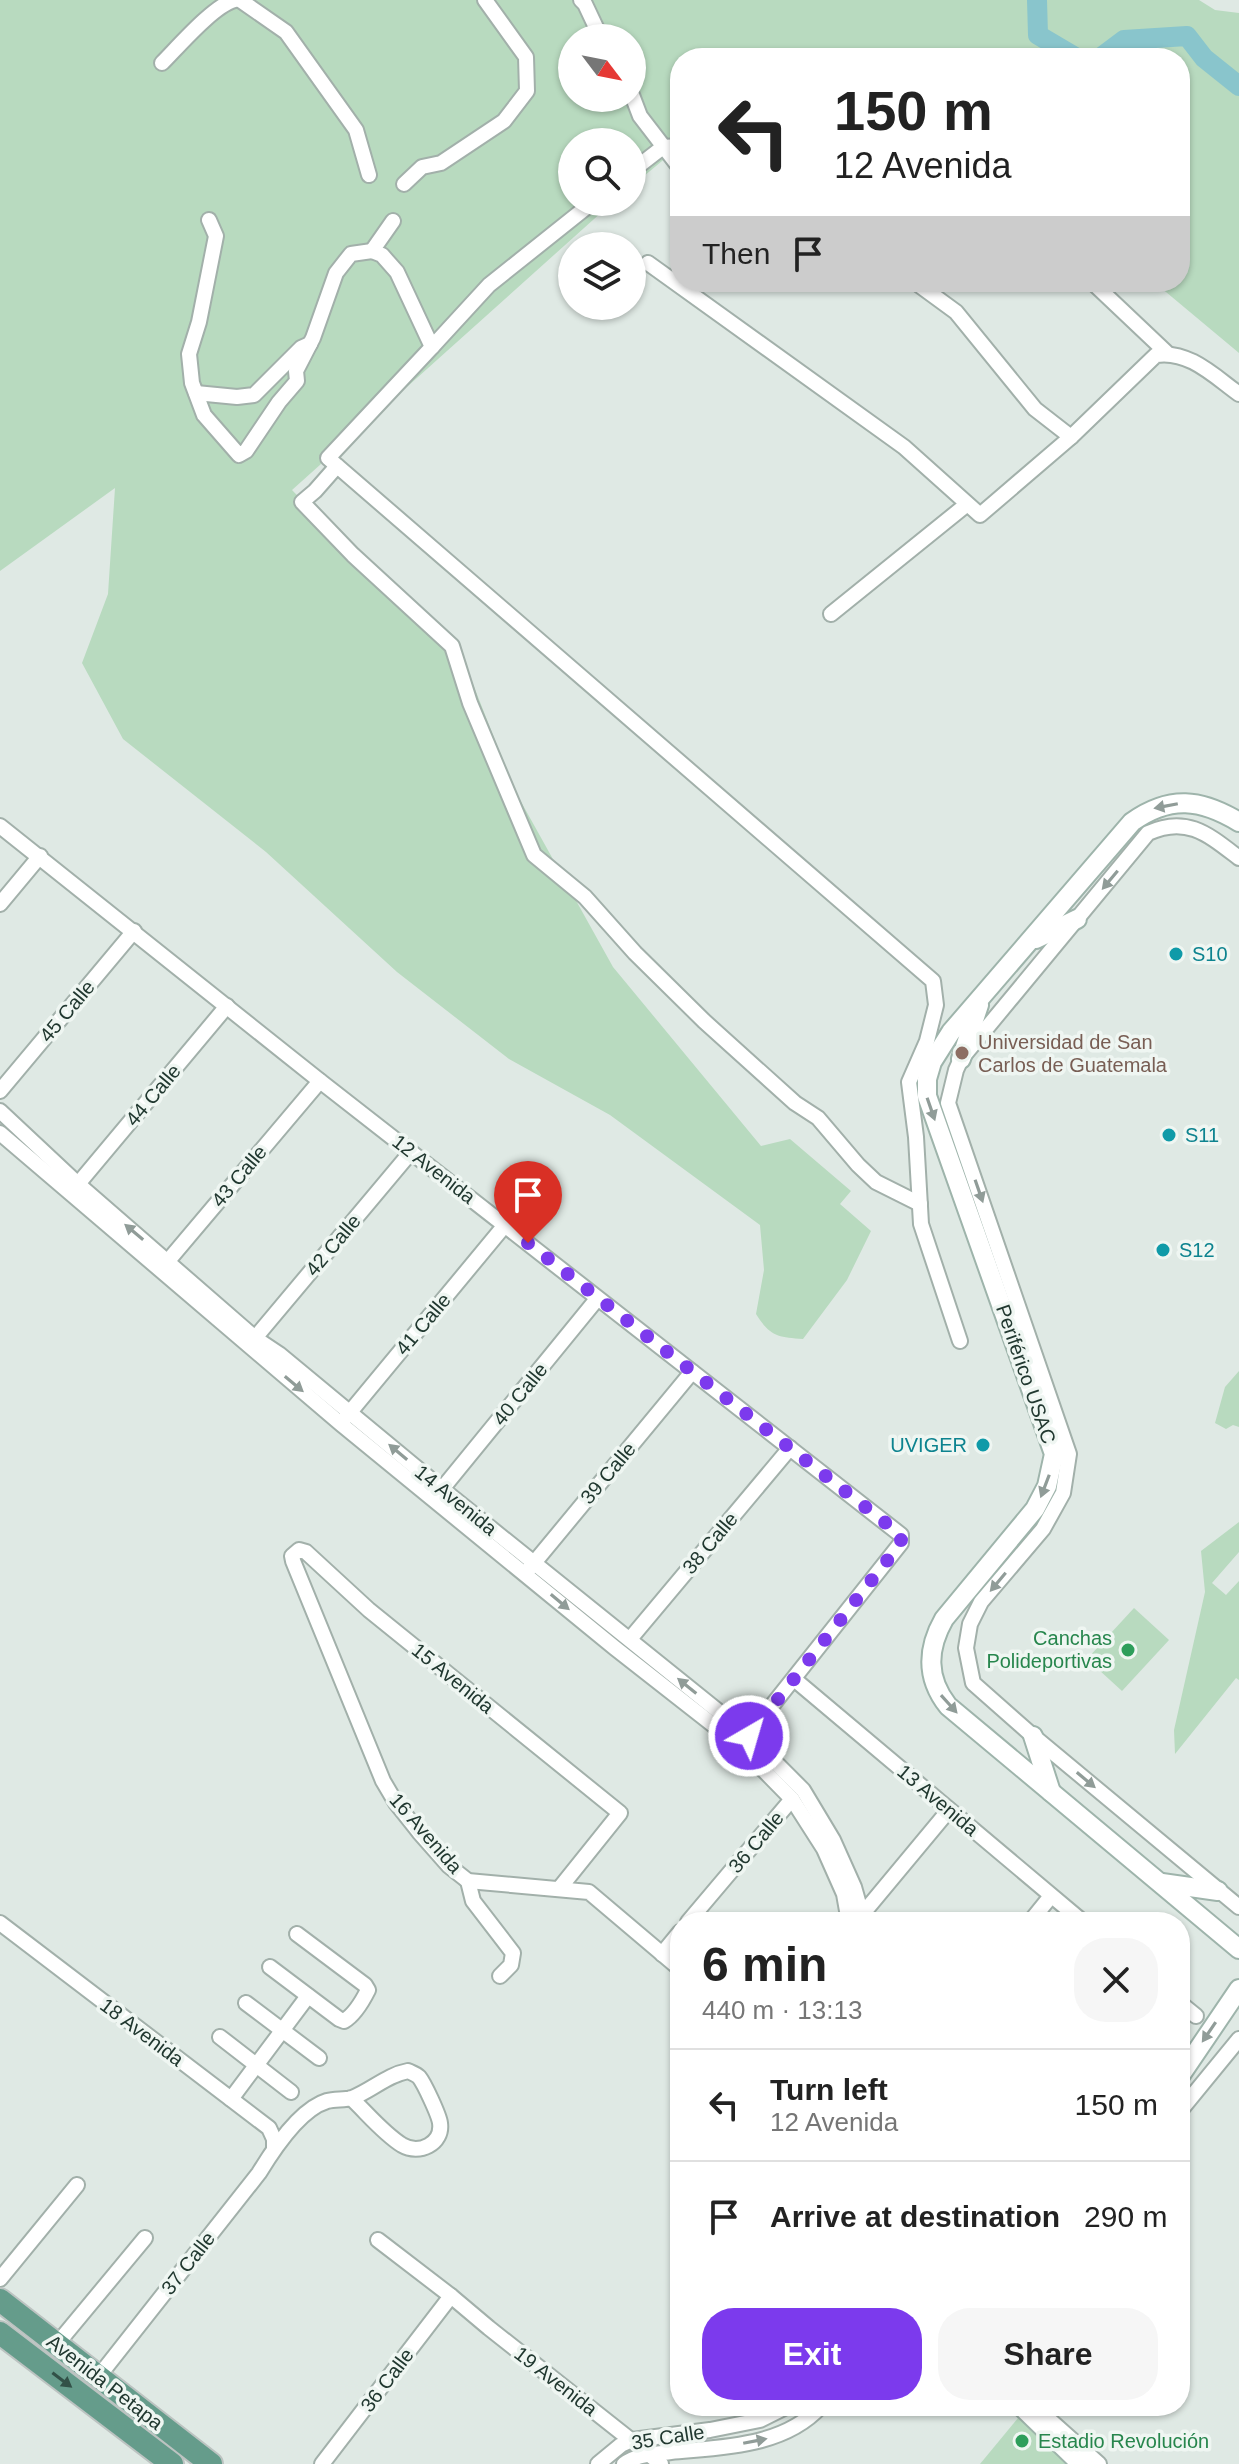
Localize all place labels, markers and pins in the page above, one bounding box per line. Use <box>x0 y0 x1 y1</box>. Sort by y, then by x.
place label: S10 <box>1192 943 1228 965</box>
marker: S10 <box>1167 945 1185 963</box>
place label: Universidad de San Carlos de Guatemala <box>978 1031 1168 1076</box>
marker: Universidad de San Carlos de Guatemala <box>953 1044 971 1062</box>
place label: S11 <box>1185 1124 1219 1146</box>
marker: S11 <box>1160 1126 1178 1144</box>
pin <box>494 1161 562 1243</box>
place label: S12 <box>1179 1239 1215 1261</box>
marker: S12 <box>1154 1241 1172 1259</box>
place label: UVIGER <box>890 1434 967 1456</box>
marker: UVIGER <box>974 1436 992 1454</box>
place label: Canchas Polideportivas <box>986 1627 1112 1672</box>
marker: Canchas Polideportivas <box>1119 1641 1137 1659</box>
place label: Estadio Revolución <box>1038 2430 1209 2452</box>
marker: Estadio Revolución <box>1013 2432 1031 2450</box>

